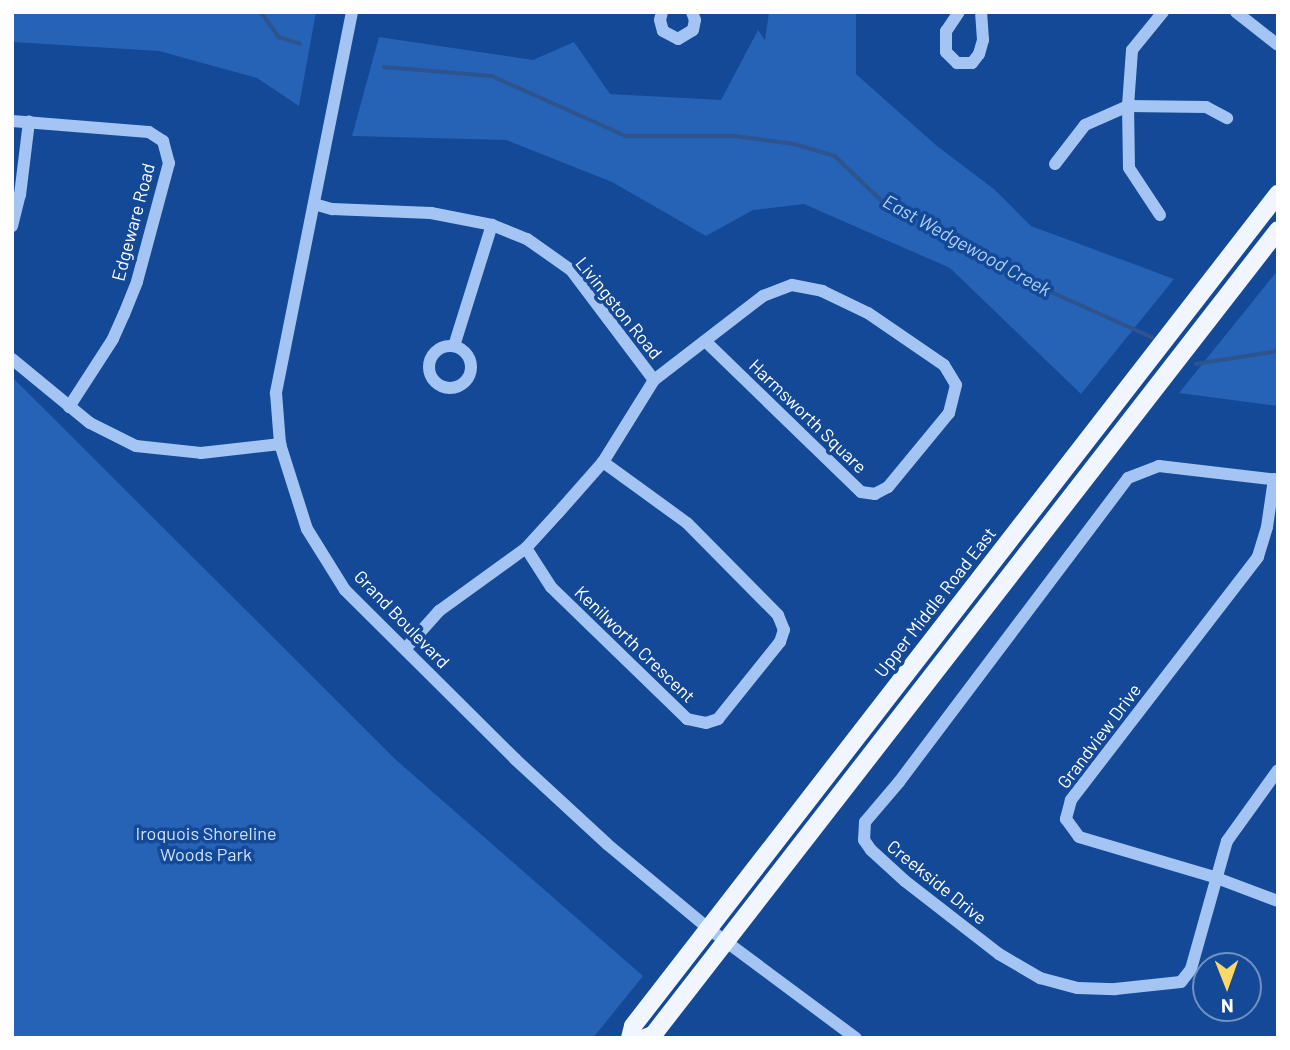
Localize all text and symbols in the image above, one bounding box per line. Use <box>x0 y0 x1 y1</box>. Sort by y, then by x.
street label: Edgeware Road <box>107 161 159 283</box>
water label: East Wedgewood Creek <box>879 189 1055 301</box>
street label: Livingston Road <box>571 253 667 363</box>
street label: Harmsworth Square <box>745 354 871 478</box>
street label: Upper Middle Road East <box>870 523 1000 681</box>
street label: Grand Boulevard <box>350 566 454 672</box>
street label: Kenilworth Crescent <box>570 581 700 707</box>
street label: Grandview Drive <box>1053 679 1145 793</box>
park label: Iroquois Shoreline Woods Park <box>135 823 277 866</box>
street label: Creekside Drive <box>883 835 991 929</box>
north arrow <box>1192 952 1262 1022</box>
text: N <box>1221 995 1234 1018</box>

